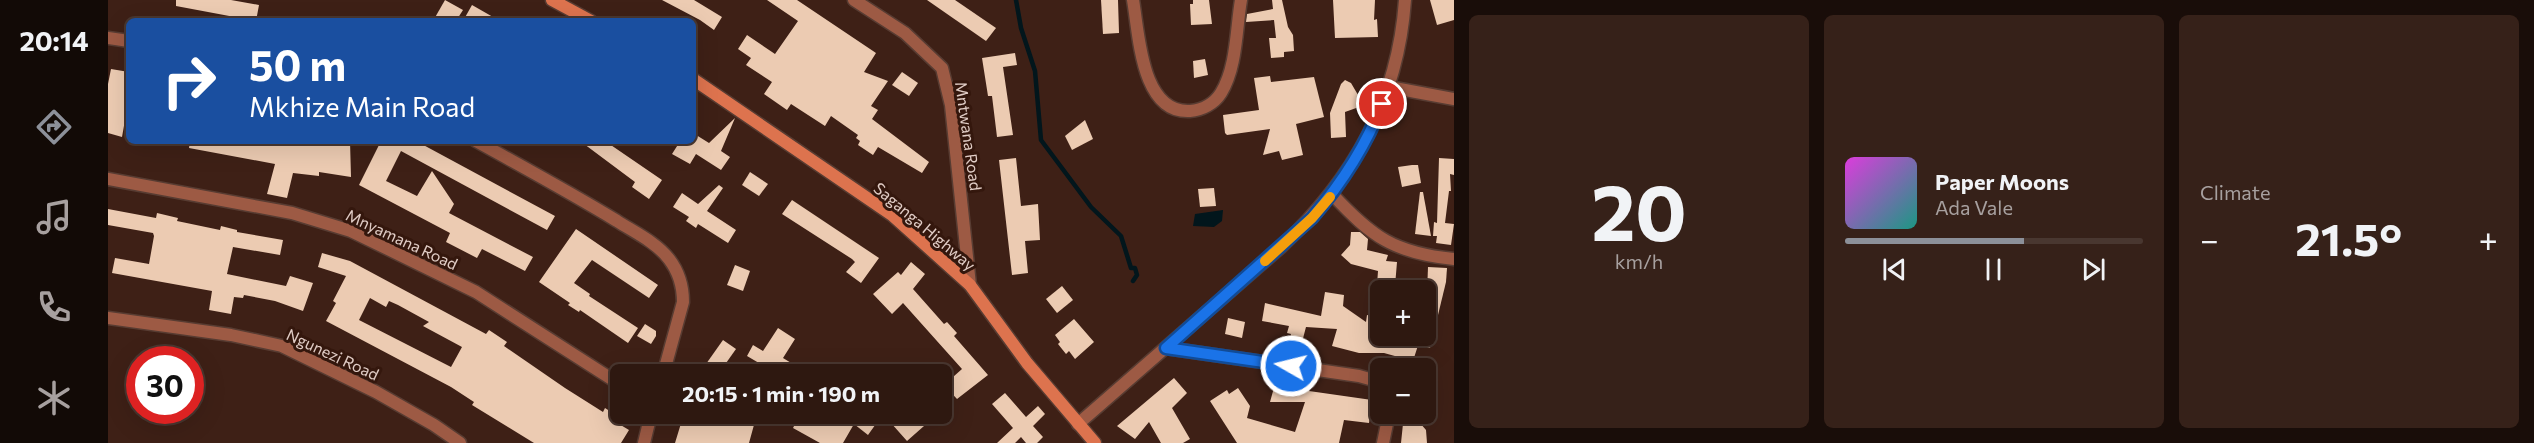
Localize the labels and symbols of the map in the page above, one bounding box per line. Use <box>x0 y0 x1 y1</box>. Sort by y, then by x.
pin <box>1356 78 1407 129</box>
street label: Mntwana Road <box>952 80 986 192</box>
street label: Saganga Highway <box>870 178 980 274</box>
street label: Mnyamana Road <box>343 205 461 273</box>
street label: Ngunezi Road <box>284 324 382 384</box>
position arrow <box>1259 334 1323 398</box>
speed limit sign: 30 <box>126 346 204 424</box>

